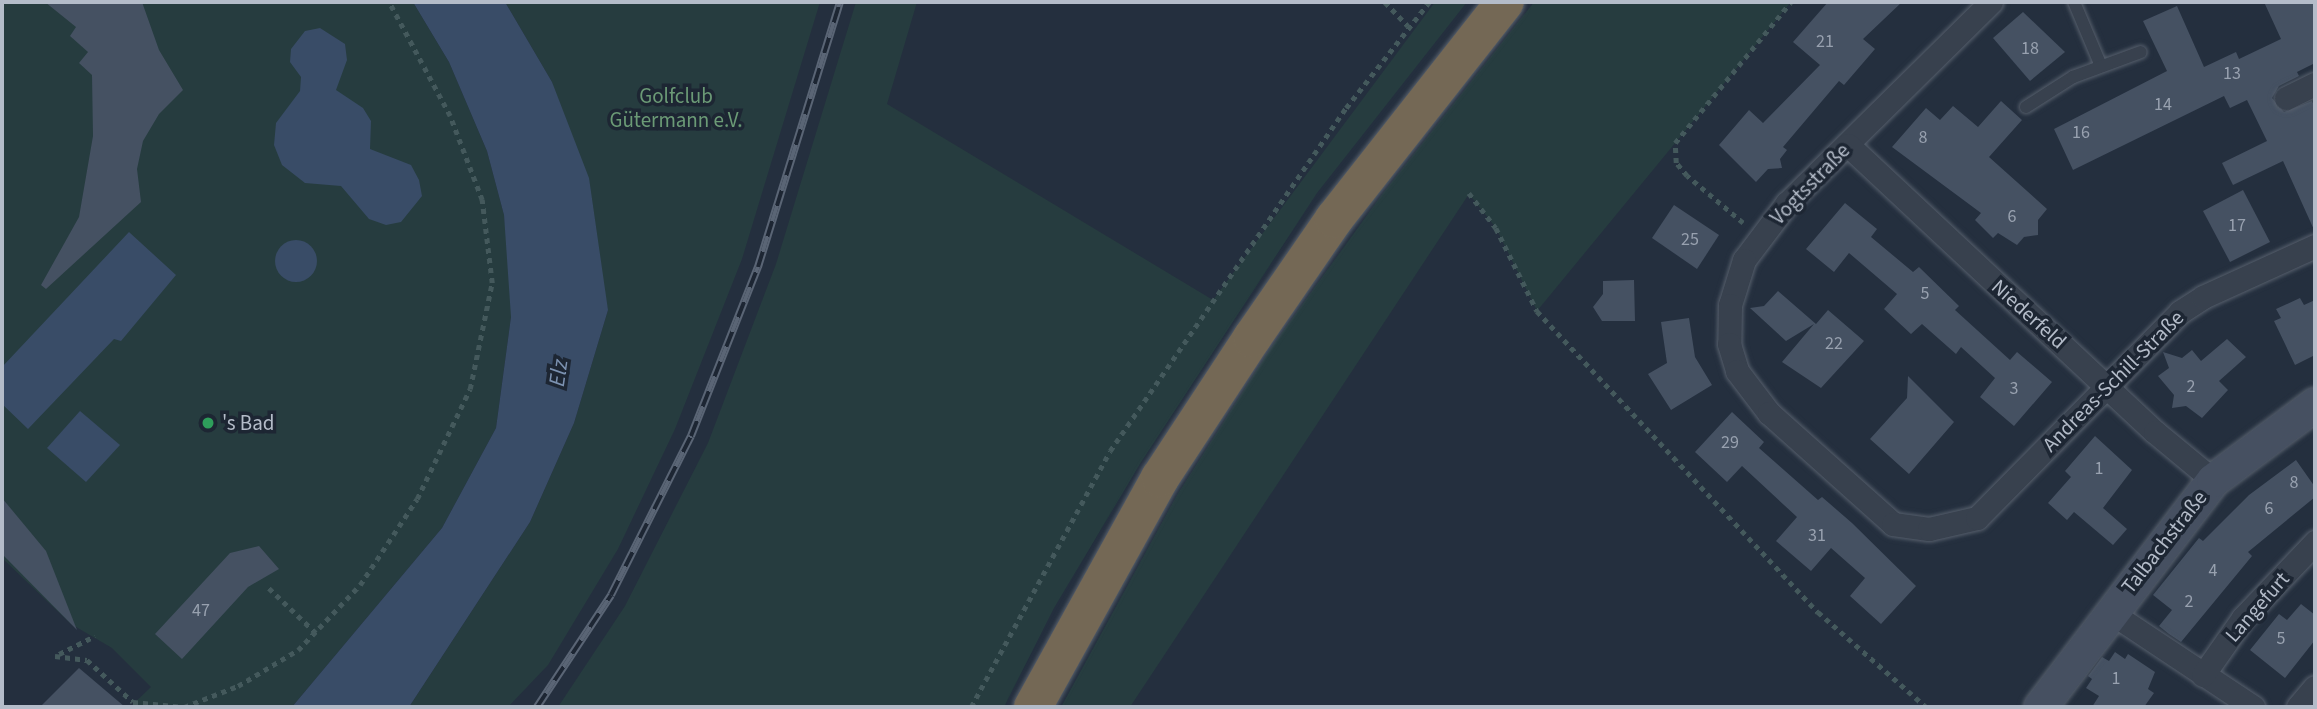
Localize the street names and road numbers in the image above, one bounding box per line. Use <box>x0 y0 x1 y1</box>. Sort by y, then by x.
street label: Vogtsstraße <box>1765 138 1855 230</box>
street label: Niederfeld <box>1986 274 2072 354</box>
street label: Andreas-Schill-Straße <box>2037 305 2189 457</box>
street label: Talbachstraße <box>2116 485 2212 599</box>
street label: Langefurt <box>2220 567 2294 647</box>

